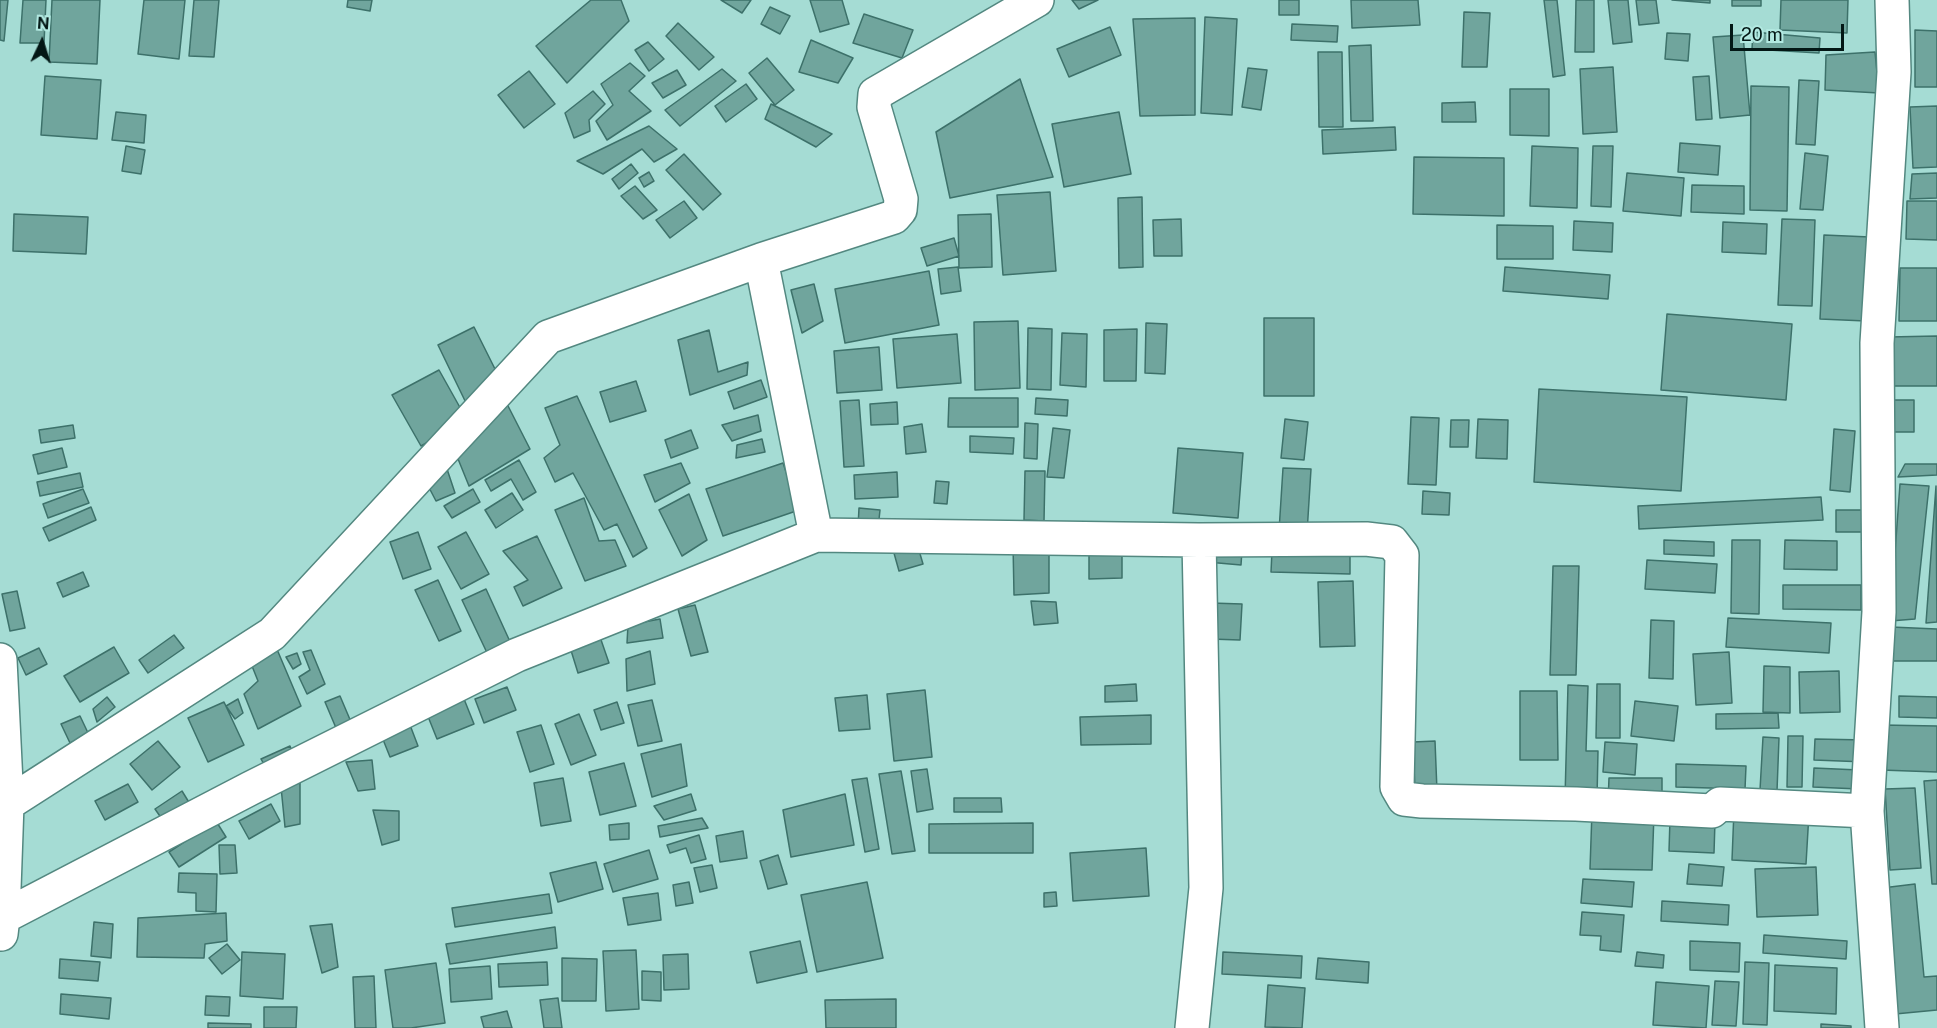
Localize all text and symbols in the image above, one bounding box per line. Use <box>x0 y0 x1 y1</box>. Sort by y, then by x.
north arrow <box>12 12 72 72</box>
scale bar <box>1733 12 1847 50</box>
text: N <box>36 14 50 33</box>
text: 20 m <box>1741 24 1783 45</box>

